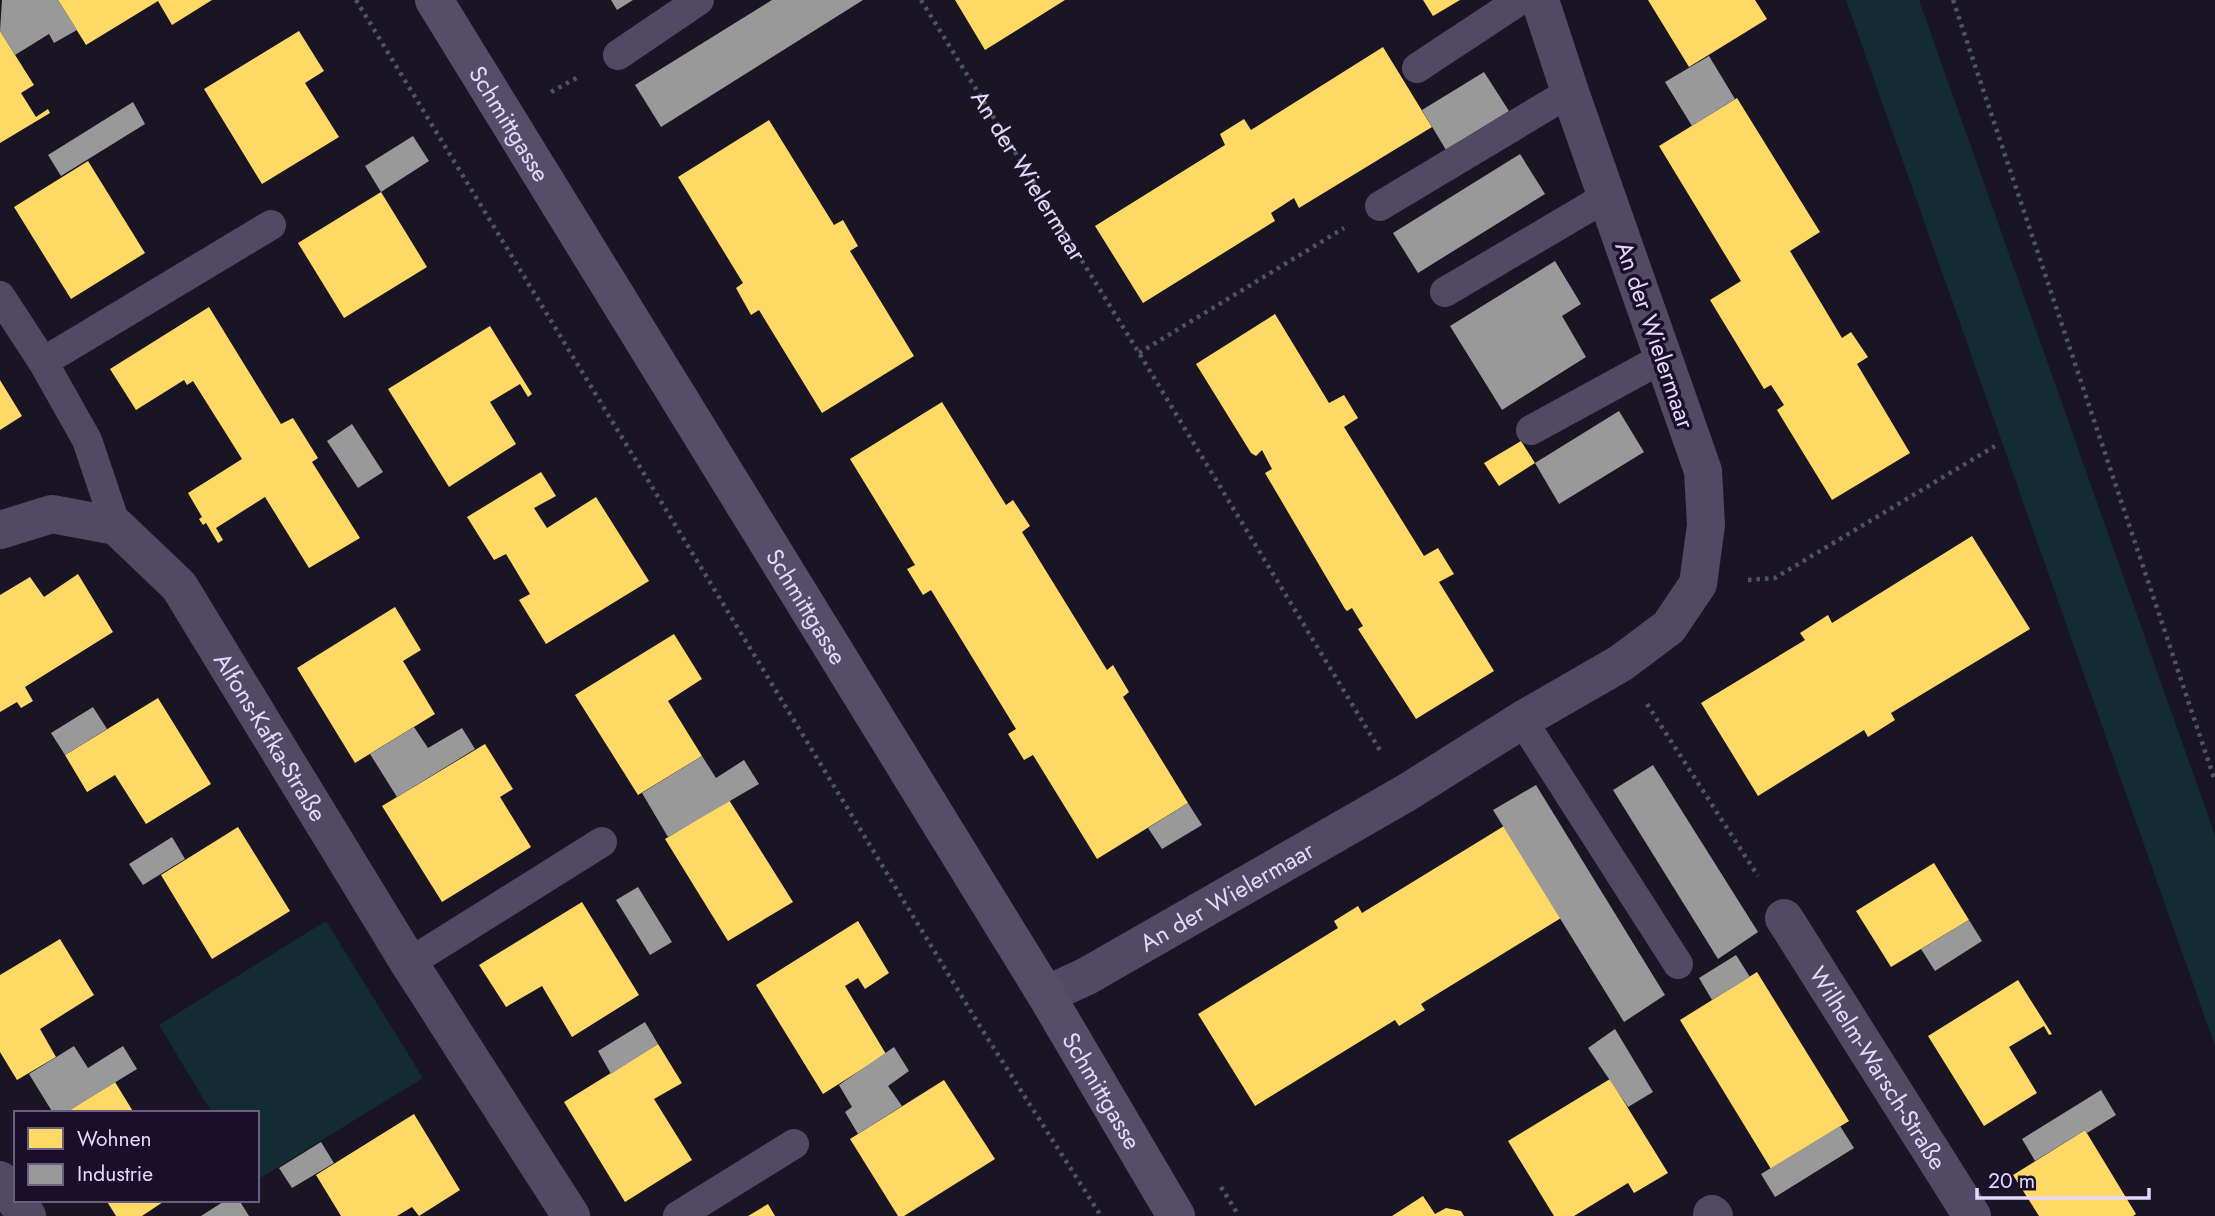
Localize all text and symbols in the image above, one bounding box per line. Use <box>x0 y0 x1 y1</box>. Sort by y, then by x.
street label: Schmittgasse <box>461 59 559 188</box>
street label: An der Wielermaar <box>963 83 1096 268</box>
street label: An der Wielermaar <box>1607 237 1704 434</box>
street label: Schmittgasse <box>758 542 856 671</box>
street label: Alfons-Kafka-Straße <box>206 645 336 828</box>
street label: An der Wielermaar <box>1133 832 1321 960</box>
street label: Wilhelm-Warsch-Straße <box>1801 959 1956 1176</box>
street label: Schmittgasse <box>1054 1025 1150 1156</box>
legend <box>14 1111 259 1202</box>
text: Wohnen <box>77 1124 151 1154</box>
scale bar <box>1977 1156 2148 1200</box>
text: Industrie <box>77 1159 153 1189</box>
text: 20 m <box>1988 1166 2035 1196</box>

